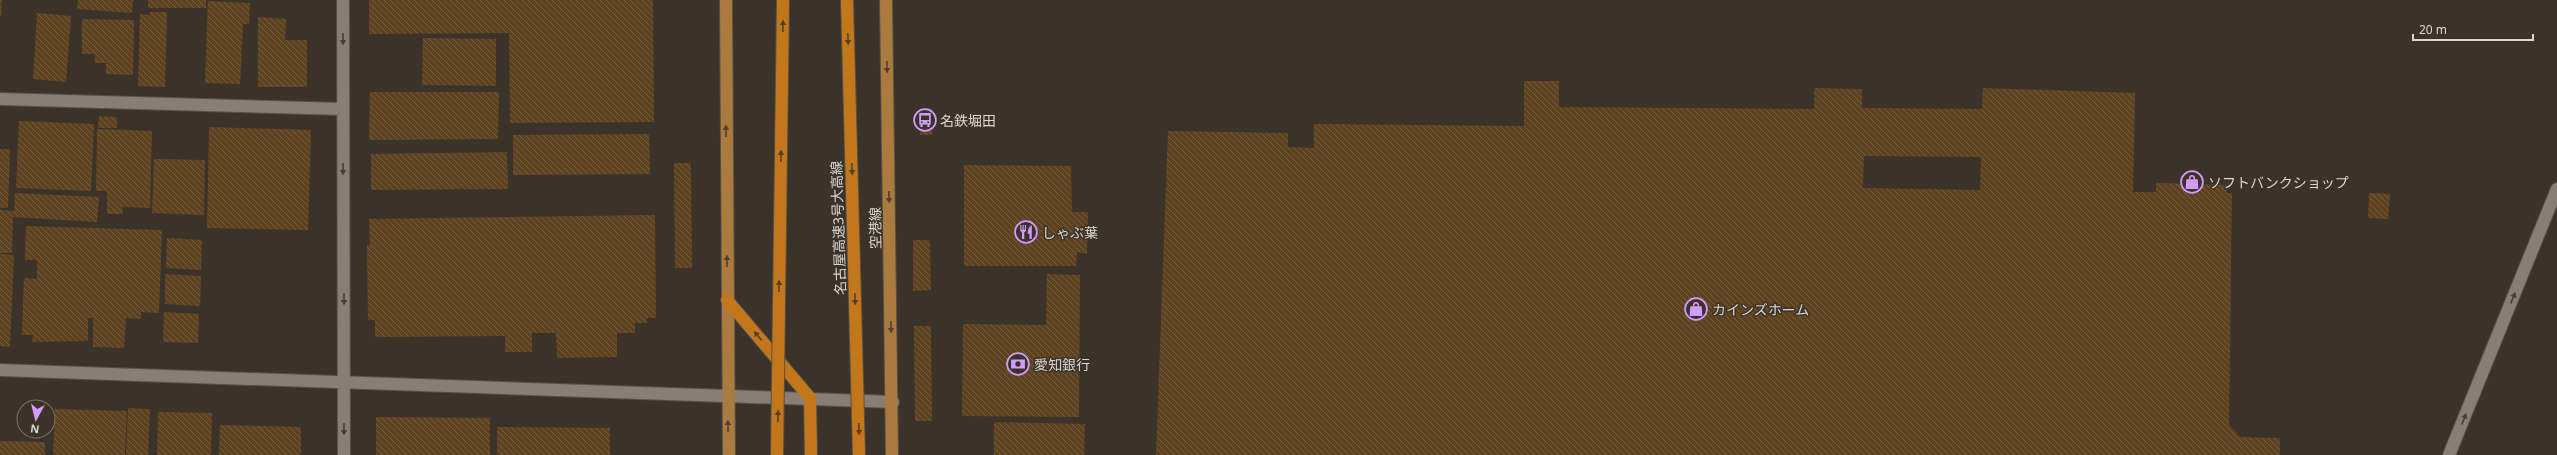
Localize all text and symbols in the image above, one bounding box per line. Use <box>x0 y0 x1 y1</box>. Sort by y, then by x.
scale bar <box>2413 16 2533 42</box>
one-way arrow <box>780 19 786 32</box>
text: 20 m <box>2419 21 2447 38</box>
one-way arrow <box>340 33 346 46</box>
one-way arrow <box>845 33 852 45</box>
one-way arrow <box>884 61 890 74</box>
bus stop icon: 名鉄堀田 <box>912 107 938 133</box>
place label: 名鉄堀田 <box>940 111 996 130</box>
one-way arrow <box>723 124 729 137</box>
one-way arrow <box>778 149 784 162</box>
street label: 名古屋高速3号大高線 <box>826 161 850 295</box>
one-way arrow <box>340 163 346 176</box>
one-way arrow <box>849 163 855 176</box>
shop icon: ソフトバンクショップ <box>2179 169 2205 195</box>
place label: ソフトバンクショップ <box>2208 173 2349 192</box>
one-way arrow <box>886 191 892 204</box>
street label: 空港線 <box>865 207 885 249</box>
restaurant icon: しゃぶ葉 <box>1013 219 1039 245</box>
place label: しゃぶ葉 <box>1042 223 1098 242</box>
one-way arrow <box>724 254 730 267</box>
one-way arrow <box>776 280 783 292</box>
one-way arrow <box>2510 292 2516 304</box>
one-way arrow <box>341 293 347 306</box>
one-way arrow <box>852 293 859 305</box>
shop icon: カインズホーム <box>1683 296 1709 322</box>
place label: カインズホーム <box>1712 300 1809 319</box>
one-way arrow <box>888 321 894 334</box>
one-way arrow <box>753 331 762 341</box>
bank icon: 愛知銀行 <box>1005 351 1031 377</box>
place label: 愛知銀行 <box>1034 355 1090 374</box>
north arrow <box>16 399 56 439</box>
one-way arrow <box>775 409 781 422</box>
one-way arrow <box>2461 413 2467 424</box>
one-way arrow <box>725 419 731 432</box>
text: N <box>29 421 40 437</box>
one-way arrow <box>341 423 347 436</box>
one-way arrow <box>856 423 862 436</box>

